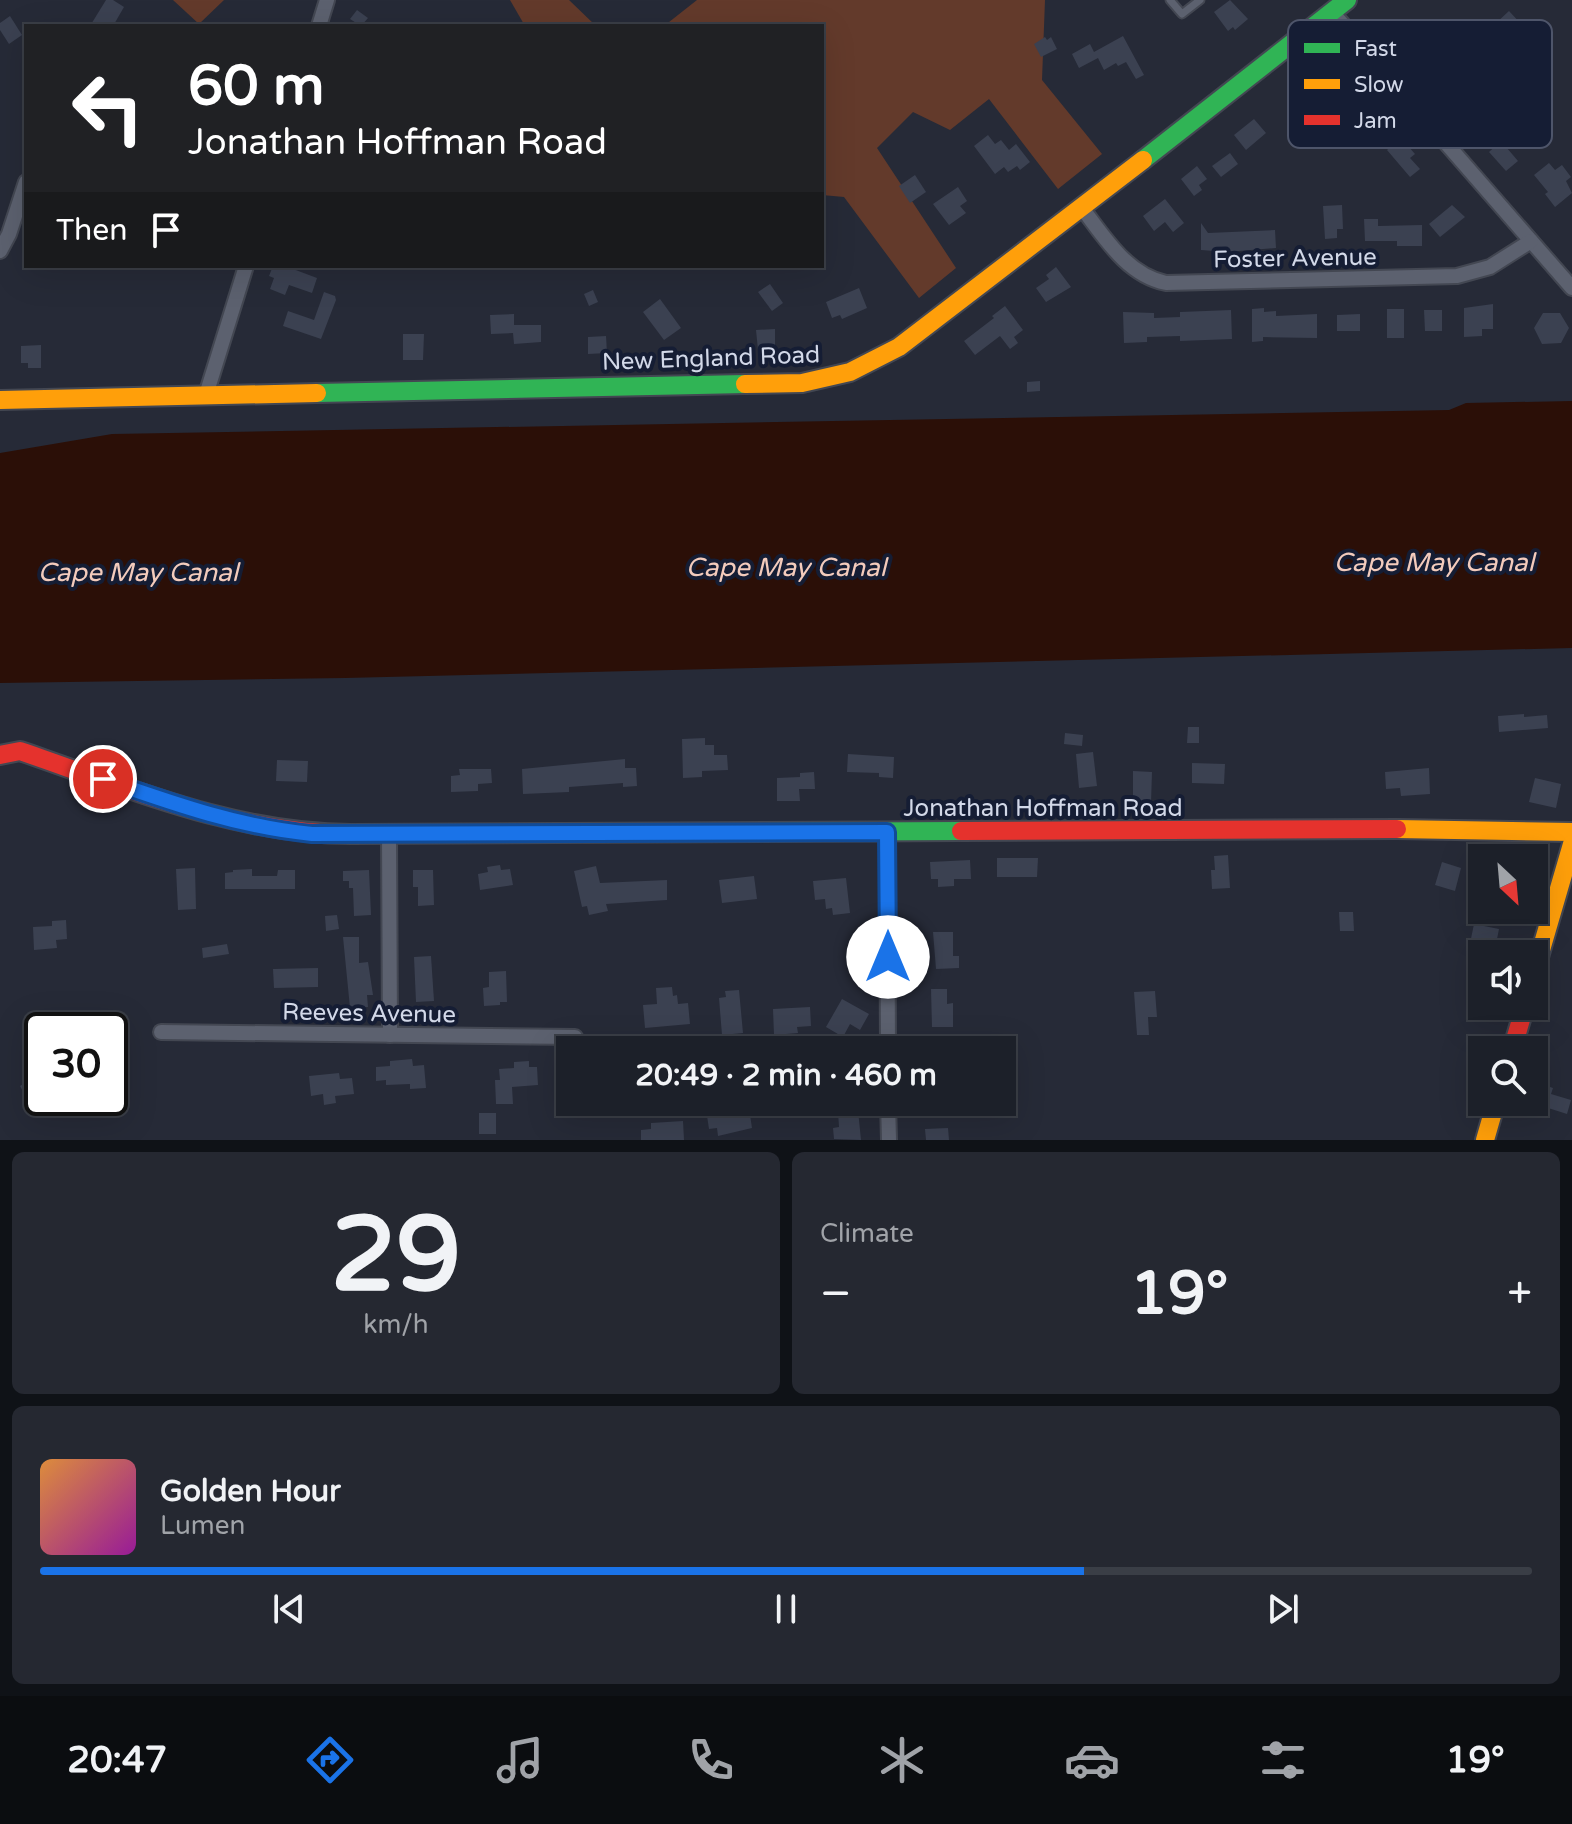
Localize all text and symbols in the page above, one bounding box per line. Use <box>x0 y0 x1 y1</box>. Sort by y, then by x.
legend <box>1288 20 1552 148</box>
text: Fast <box>1354 36 1397 62</box>
text: 60 m <box>188 53 324 120</box>
icon: left <box>56 56 160 160</box>
text: Slow <box>1354 72 1404 98</box>
text: Jam <box>1354 108 1397 134</box>
text: Jonathan Hoffman Road <box>188 121 607 164</box>
icon: arrive <box>144 208 188 252</box>
text: Then <box>56 212 128 249</box>
street label: Foster Avenue <box>1213 243 1377 274</box>
street label: New England Road <box>601 340 821 377</box>
water label: Cape May Canal <box>1334 547 1538 578</box>
water label: Cape May Canal <box>686 552 890 583</box>
water label: Cape May Canal <box>38 557 242 588</box>
pin <box>69 745 137 813</box>
icon: arrive <box>81 757 125 801</box>
street label: Jonathan Hoffman Road <box>903 794 1183 823</box>
north arrow <box>1468 844 1548 924</box>
map controls <box>1468 844 1548 1116</box>
position arrow <box>846 915 930 999</box>
button: sound <box>1468 940 1548 1020</box>
street label: Reeves Avenue <box>282 997 456 1030</box>
speed limit sign: 30 <box>24 1012 128 1116</box>
button: search <box>1468 1036 1548 1116</box>
text: 20:49 · 2 min · 460 m <box>635 1057 937 1094</box>
text: 29 <box>331 1194 461 1319</box>
text: Climate <box>820 1218 914 1249</box>
text: 19° <box>1130 1258 1228 1330</box>
text: − <box>820 1268 851 1321</box>
text: + <box>1507 1268 1532 1321</box>
text: km/h <box>363 1309 429 1340</box>
text: Golden Hour <box>160 1473 341 1510</box>
text: Lumen <box>160 1510 245 1541</box>
icon: previous <box>267 1587 311 1631</box>
icon: pause <box>764 1587 808 1631</box>
icon: next <box>1261 1587 1305 1631</box>
icon: directions <box>302 1732 358 1788</box>
icon: music <box>492 1732 548 1788</box>
icon: phone <box>683 1732 739 1788</box>
icon: climate <box>874 1732 930 1788</box>
icon: car <box>1064 1732 1120 1788</box>
icon: filters <box>1255 1732 1311 1788</box>
text: 20:47 <box>67 1739 167 1782</box>
text: 19° <box>1446 1739 1505 1782</box>

